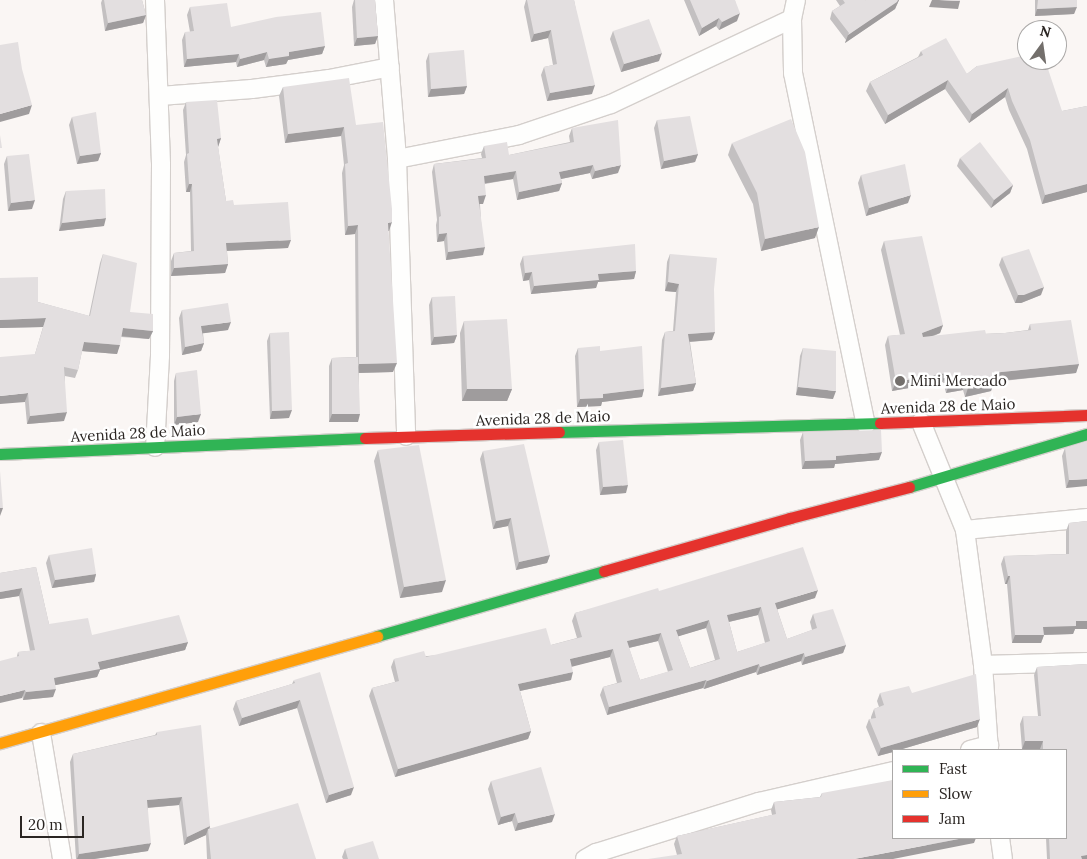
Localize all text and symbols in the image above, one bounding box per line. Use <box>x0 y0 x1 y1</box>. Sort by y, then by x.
north arrow <box>1017 20 1067 70</box>
text: N <box>1038 21 1053 41</box>
place label: Mini Mercado <box>910 372 1007 390</box>
marker: Mini Mercado <box>894 375 906 387</box>
street label: Avenida 28 de Maio <box>880 395 1016 417</box>
street label: Avenida 28 de Maio <box>475 407 611 429</box>
street label: Avenida 28 de Maio <box>70 420 206 446</box>
legend <box>892 749 1067 839</box>
text: Fast <box>939 759 967 778</box>
text: Slow <box>939 784 972 803</box>
scale bar <box>22 806 86 838</box>
text: Jam <box>939 809 966 828</box>
text: 20 m <box>28 815 63 834</box>

